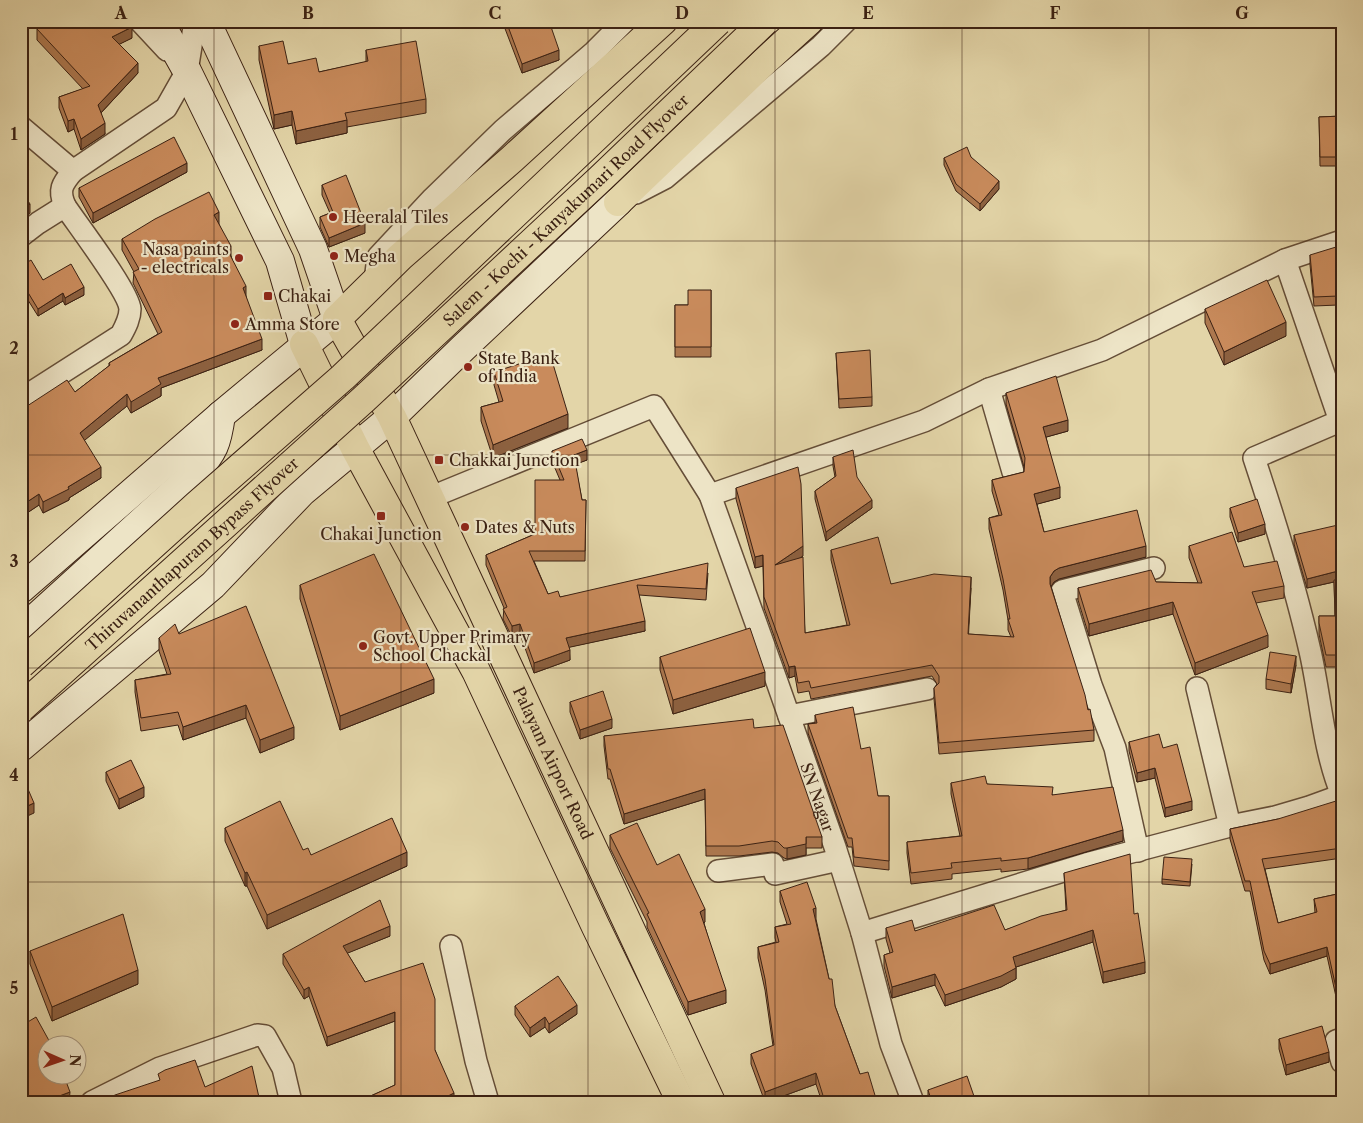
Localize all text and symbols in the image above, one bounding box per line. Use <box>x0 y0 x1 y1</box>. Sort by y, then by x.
text: A <box>114 3 128 23</box>
text: B <box>302 3 314 23</box>
text: C <box>489 3 501 23</box>
text: D <box>675 3 689 23</box>
text: E <box>862 3 874 23</box>
text: F <box>1050 3 1061 23</box>
text: G <box>1235 3 1249 23</box>
street label: Salem - Kochi - Kanyakumari Road Flyover <box>439 90 693 330</box>
text: 1 <box>10 124 18 144</box>
place label: Heeralal Tiles <box>343 207 448 227</box>
marker: Heeralal Tiles <box>327 211 339 223</box>
place label: Nasa paints - electricals <box>141 239 229 277</box>
place label: Megha <box>344 246 396 266</box>
marker: Megha <box>328 250 340 262</box>
marker: Nasa paints - electricals <box>233 252 245 264</box>
place label: Chakai <box>278 286 331 306</box>
marker: Chakai <box>262 290 274 302</box>
place label: Amma Store <box>244 314 340 334</box>
marker: Amma Store <box>229 318 241 330</box>
text: 2 <box>9 338 19 358</box>
place label: State Bank of India <box>478 348 560 386</box>
marker: State Bank of India <box>462 361 474 373</box>
place label: Chakkai Junction <box>449 450 580 470</box>
street label: Thiruvananthapuram Bypass Flyover <box>81 453 303 655</box>
marker: Chakkai Junction <box>433 454 445 466</box>
marker: Chakai Junction <box>375 510 387 522</box>
place label: Dates & Nuts <box>475 517 575 537</box>
marker: Dates & Nuts <box>459 521 471 533</box>
place label: Chakai Junction <box>320 524 442 544</box>
text: 3 <box>9 551 19 571</box>
place label: Govt. Upper Primary School Chackal <box>373 627 532 665</box>
marker: Govt. Upper Primary School Chackal <box>357 640 369 652</box>
street label: Palayam Airport Road <box>509 683 597 843</box>
street label: SN Nagar <box>796 760 839 835</box>
text: 4 <box>9 765 19 785</box>
text: 5 <box>10 978 19 998</box>
north arrow <box>38 1036 88 1086</box>
text: N <box>66 1054 84 1067</box>

